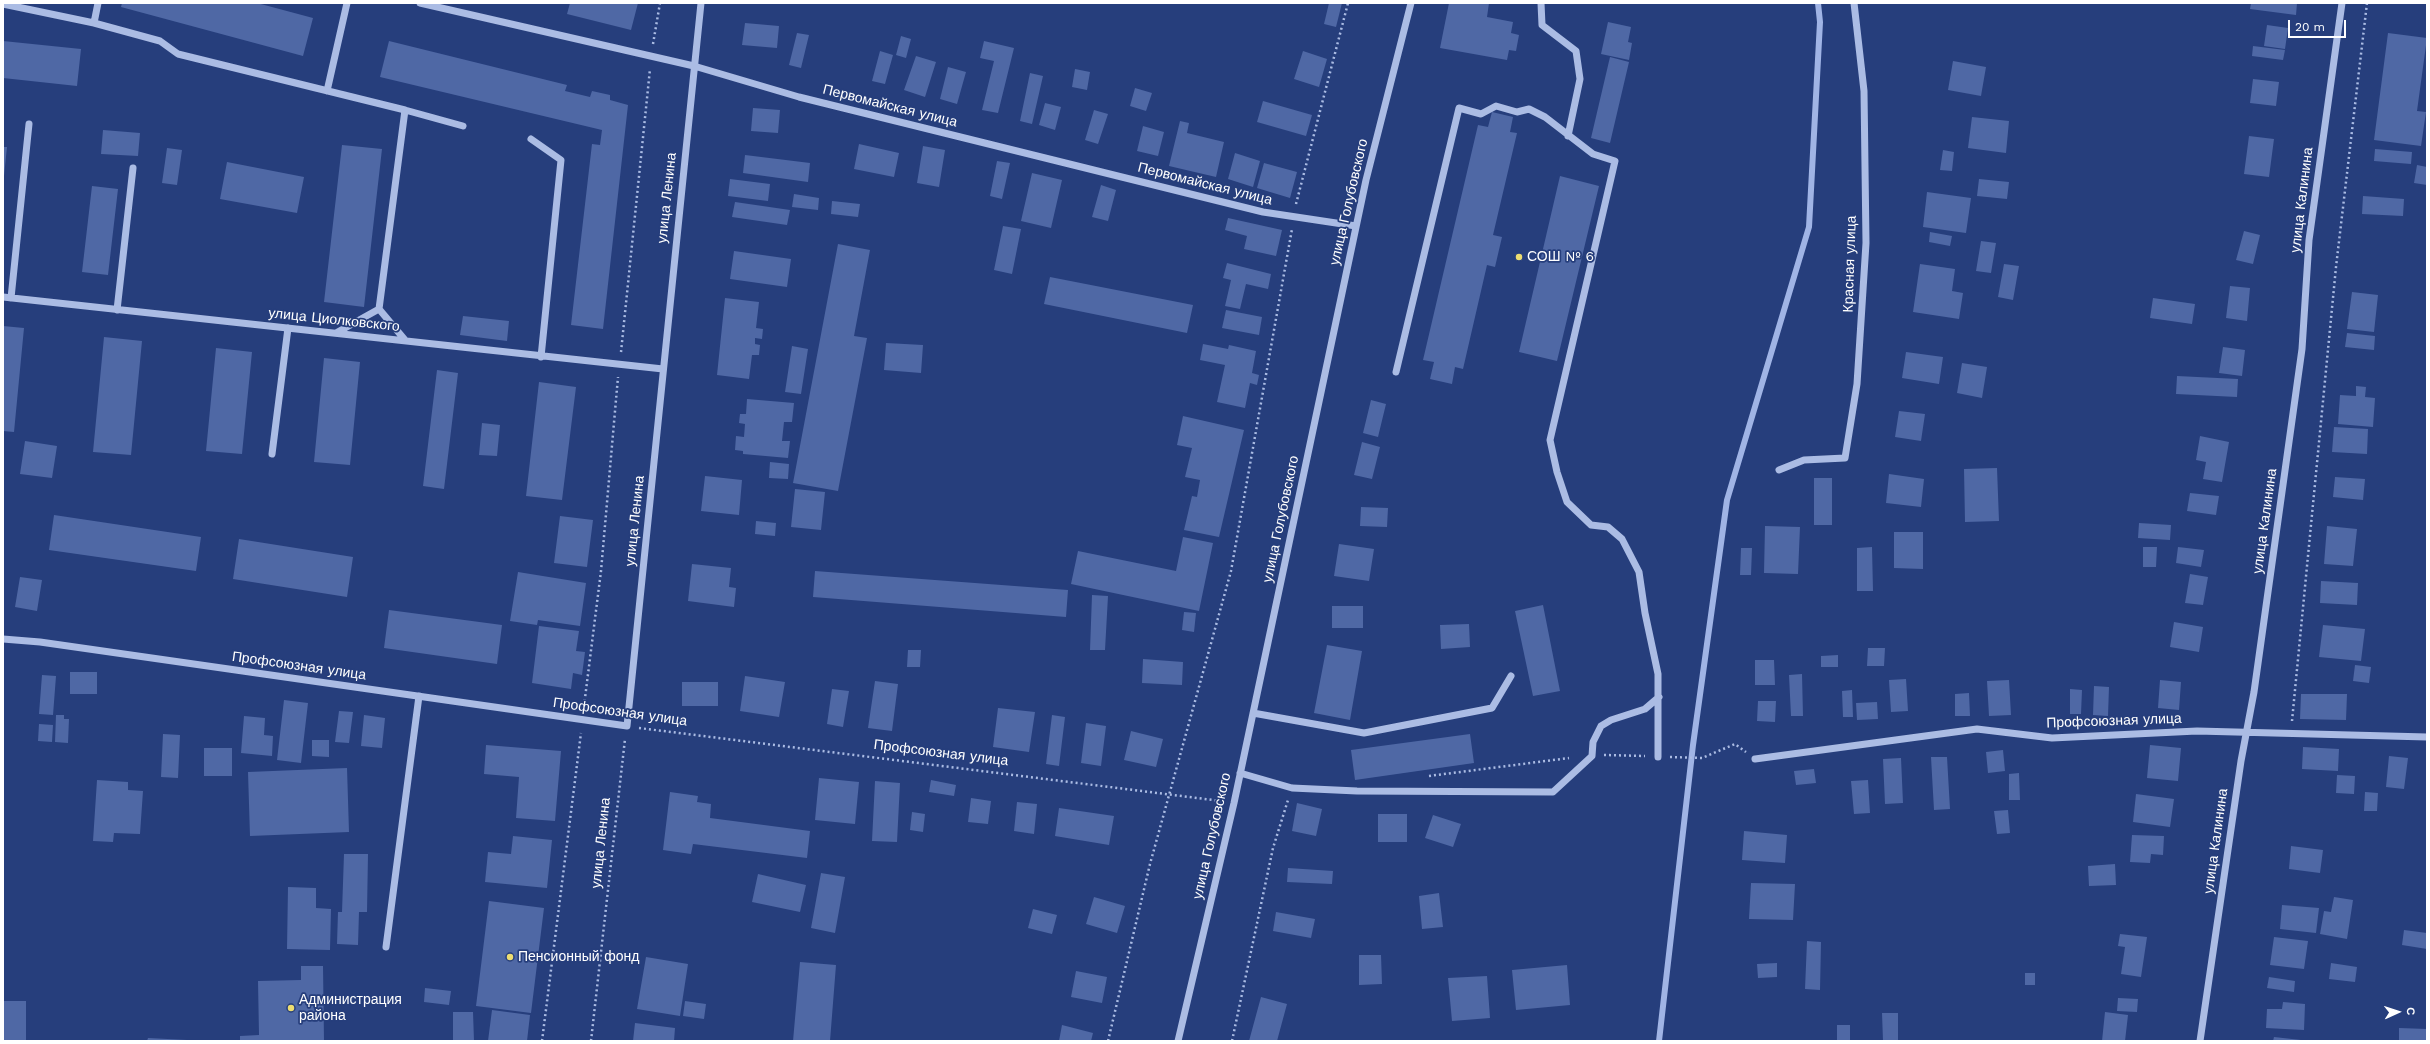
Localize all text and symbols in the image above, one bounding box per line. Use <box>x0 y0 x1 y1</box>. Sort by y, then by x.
scale bar <box>2290 12 2348 38</box>
text: 20 m <box>2295 20 2325 34</box>
street label: Первомайская улица <box>821 81 959 131</box>
street label: улица Голубовского <box>1326 137 1372 267</box>
street label: улица Калинина <box>2287 146 2317 254</box>
street label: улица Ленина <box>654 152 680 244</box>
street label: Первомайская улица <box>1136 159 1274 209</box>
street label: Красная улица <box>1840 215 1860 313</box>
place label: СОШ № 6 <box>1527 249 1594 265</box>
marker: СОШ № 6 <box>1514 252 1524 262</box>
street label: улица Циолковского <box>267 305 401 335</box>
street label: улица Голубовского <box>1259 454 1303 584</box>
street label: улица Калинина <box>2249 467 2281 575</box>
street label: улица Ленина <box>622 475 648 567</box>
street label: Профсоюзная улица <box>231 648 367 684</box>
street label: Профсоюзная улица <box>552 694 688 730</box>
street label: Профсоюзная улица <box>2046 710 2182 732</box>
street label: Профсоюзная улица <box>873 736 1009 770</box>
street label: улица Голубовского <box>1189 771 1235 901</box>
street label: улица Калинина <box>2200 787 2232 895</box>
street label: улица Ленина <box>588 797 614 889</box>
place label: Пенсионный фонд <box>518 949 640 965</box>
marker: Пенсионный фонд <box>505 952 515 962</box>
place label: Администрация района <box>299 992 402 1024</box>
north arrow <box>2378 992 2418 1032</box>
marker: Администрация района <box>286 1003 296 1013</box>
text: С <box>2404 1007 2417 1016</box>

